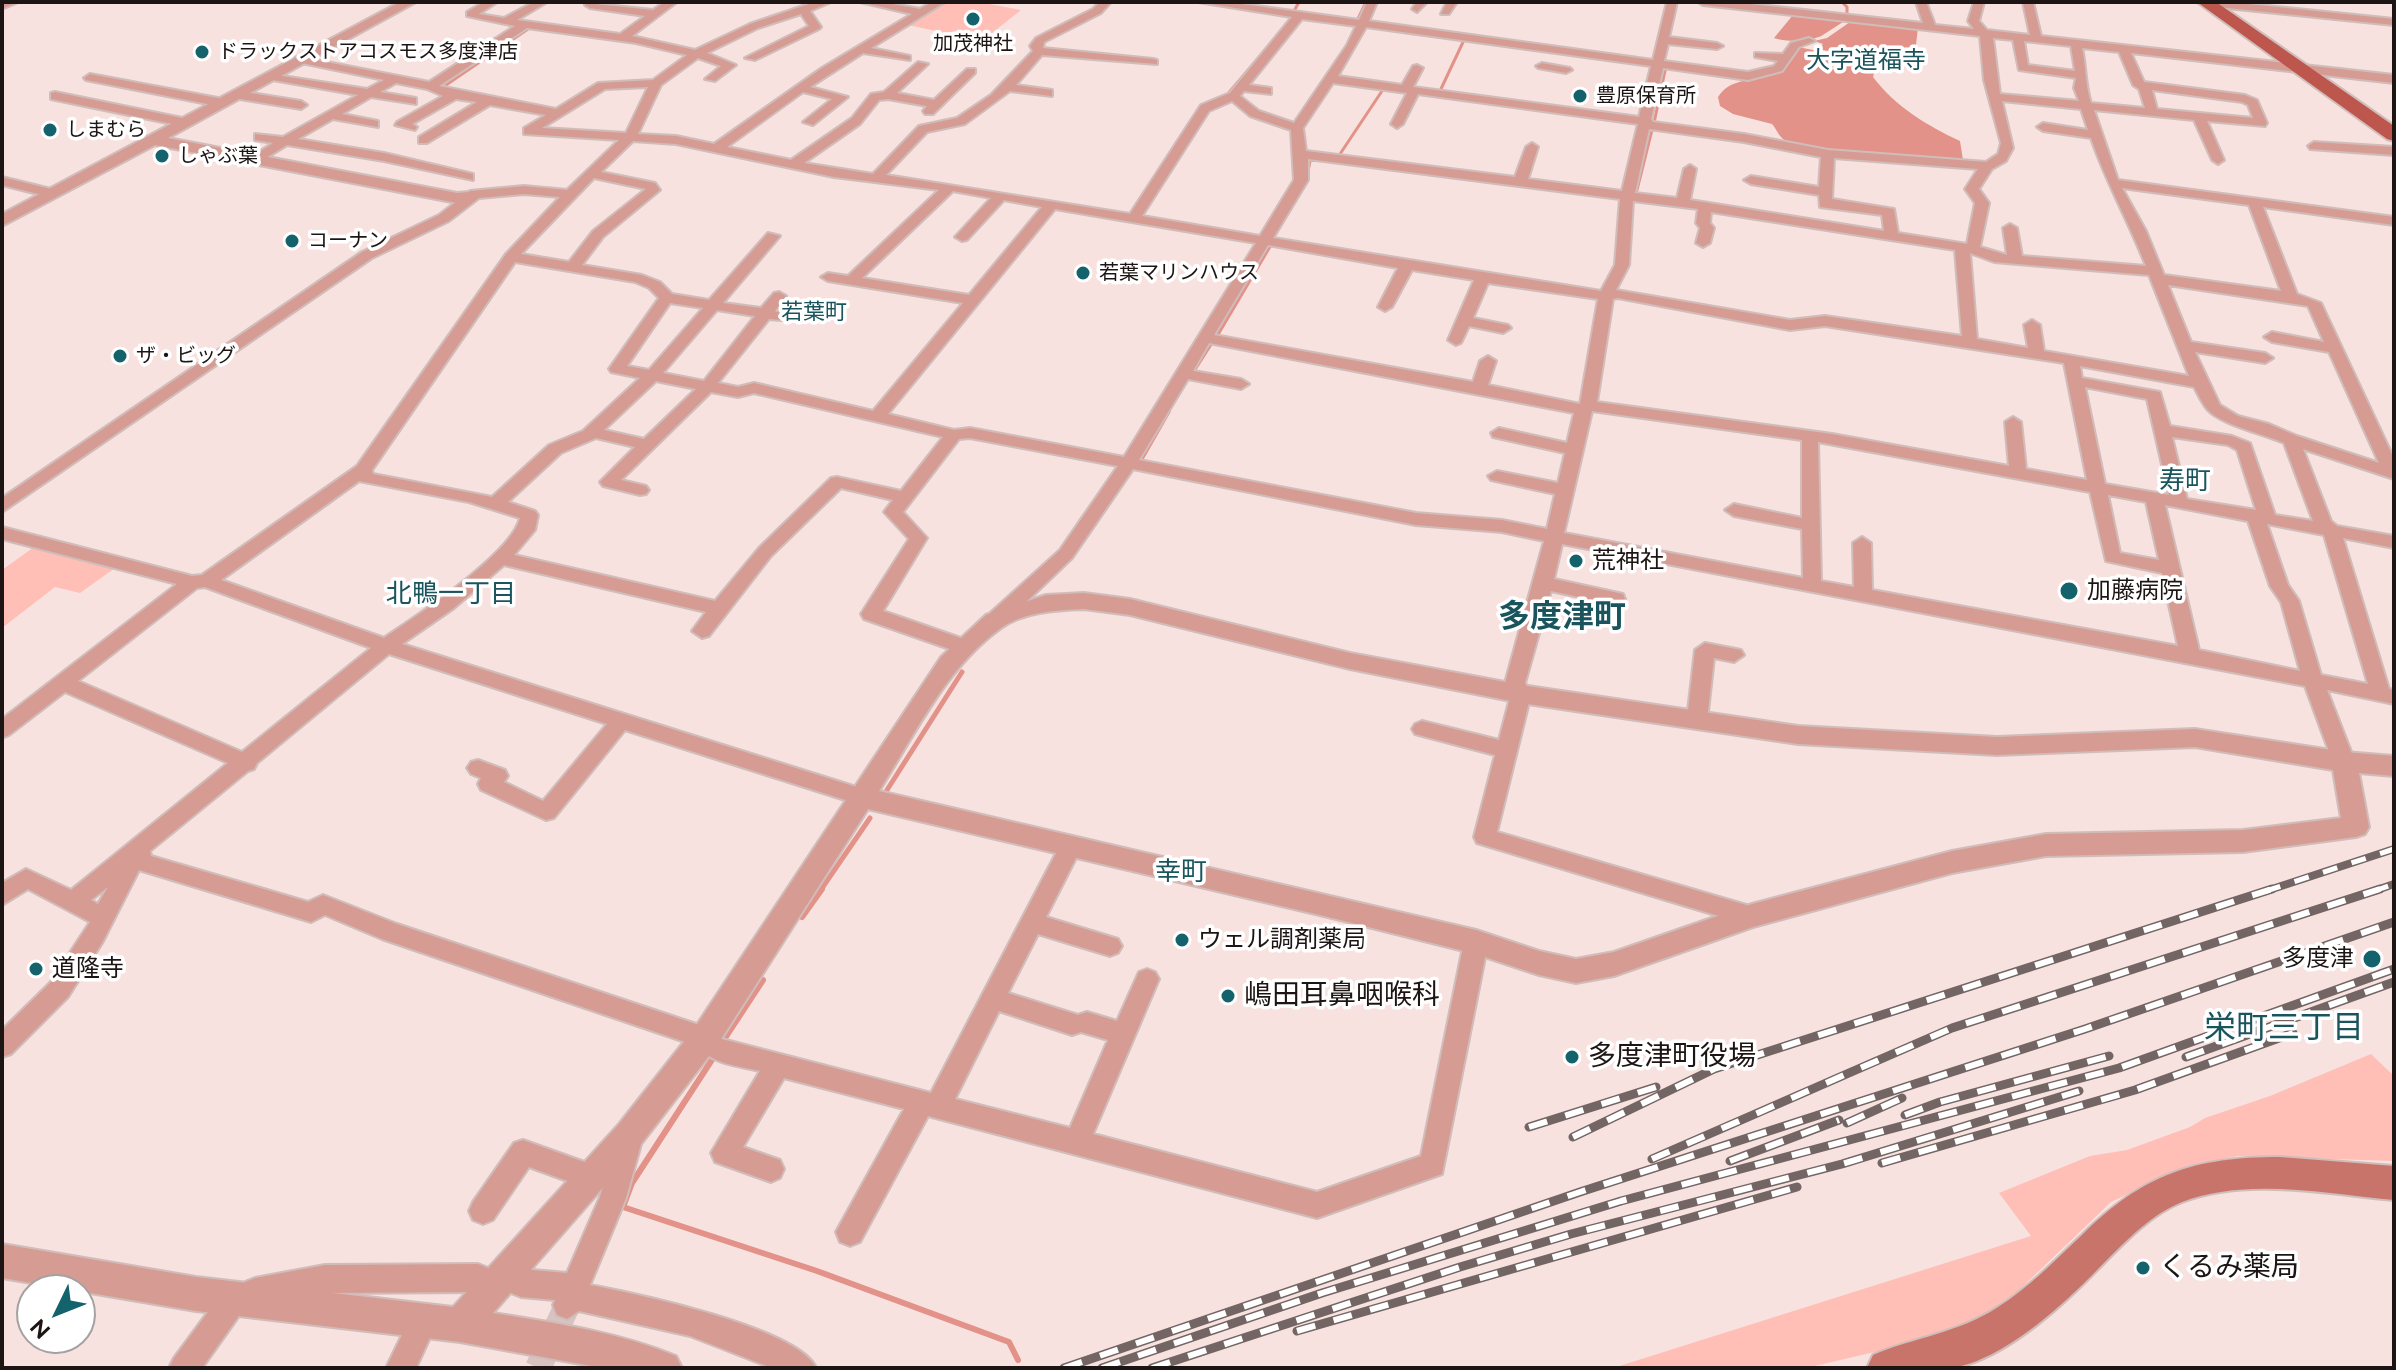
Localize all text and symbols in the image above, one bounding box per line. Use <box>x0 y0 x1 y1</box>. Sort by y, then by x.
marker: 加茂神社 <box>964 10 982 28</box>
place label: 加茂神社 <box>933 32 1013 56</box>
place label: ドラックストアコスモス多度津店 <box>218 40 518 64</box>
marker: ドラックストアコスモス多度津店 <box>193 43 211 61</box>
district label: 大字道福寺 <box>1806 47 1926 75</box>
place label: 豊原保育所 <box>1596 84 1696 108</box>
marker: 豊原保育所 <box>1571 87 1589 105</box>
place label: しまむら <box>66 118 146 142</box>
marker: しまむら <box>41 121 59 139</box>
place label: しゃぶ葉 <box>178 144 258 168</box>
marker: しゃぶ葉 <box>153 147 171 165</box>
place label: コーナン <box>308 229 388 253</box>
marker: コーナン <box>283 232 301 250</box>
place label: 若葉マリンハウス <box>1099 261 1259 285</box>
marker: 若葉マリンハウス <box>1074 264 1092 282</box>
district label: 若葉町 <box>781 299 847 325</box>
place label: ザ・ビッグ <box>136 344 236 368</box>
marker: ザ・ビッグ <box>111 347 129 365</box>
district label: 寿町 <box>2159 465 2211 497</box>
place label: 荒神社 <box>1592 547 1664 575</box>
marker: 荒神社 <box>1567 552 1585 570</box>
place label: 加藤病院 <box>2087 577 2183 605</box>
district label: 北鴨一丁目 <box>386 578 516 610</box>
marker: 加藤病院 <box>2058 580 2080 602</box>
district label: 多度津町 <box>1498 598 1626 636</box>
district label: 幸町 <box>1155 856 1207 888</box>
place label: ウェル調剤薬局 <box>1198 926 1366 954</box>
marker: ウェル調剤薬局 <box>1173 931 1191 949</box>
place label: 多度津 <box>2282 945 2354 973</box>
marker: 多度津 <box>2361 948 2383 970</box>
place label: 道隆寺 <box>52 955 124 983</box>
marker: 道隆寺 <box>27 960 45 978</box>
place label: 嶋田耳鼻咽喉科 <box>1244 979 1440 1013</box>
marker: 嶋田耳鼻咽喉科 <box>1219 987 1237 1005</box>
district label: 栄町三丁目 <box>2204 1009 2364 1047</box>
place label: 多度津町役場 <box>1588 1040 1756 1074</box>
marker: 多度津町役場 <box>1563 1048 1581 1066</box>
place label: くるみ薬局 <box>2159 1251 2299 1285</box>
marker: くるみ薬局 <box>2134 1259 2152 1277</box>
north arrow <box>16 1274 96 1354</box>
text: N <box>25 1314 55 1344</box>

